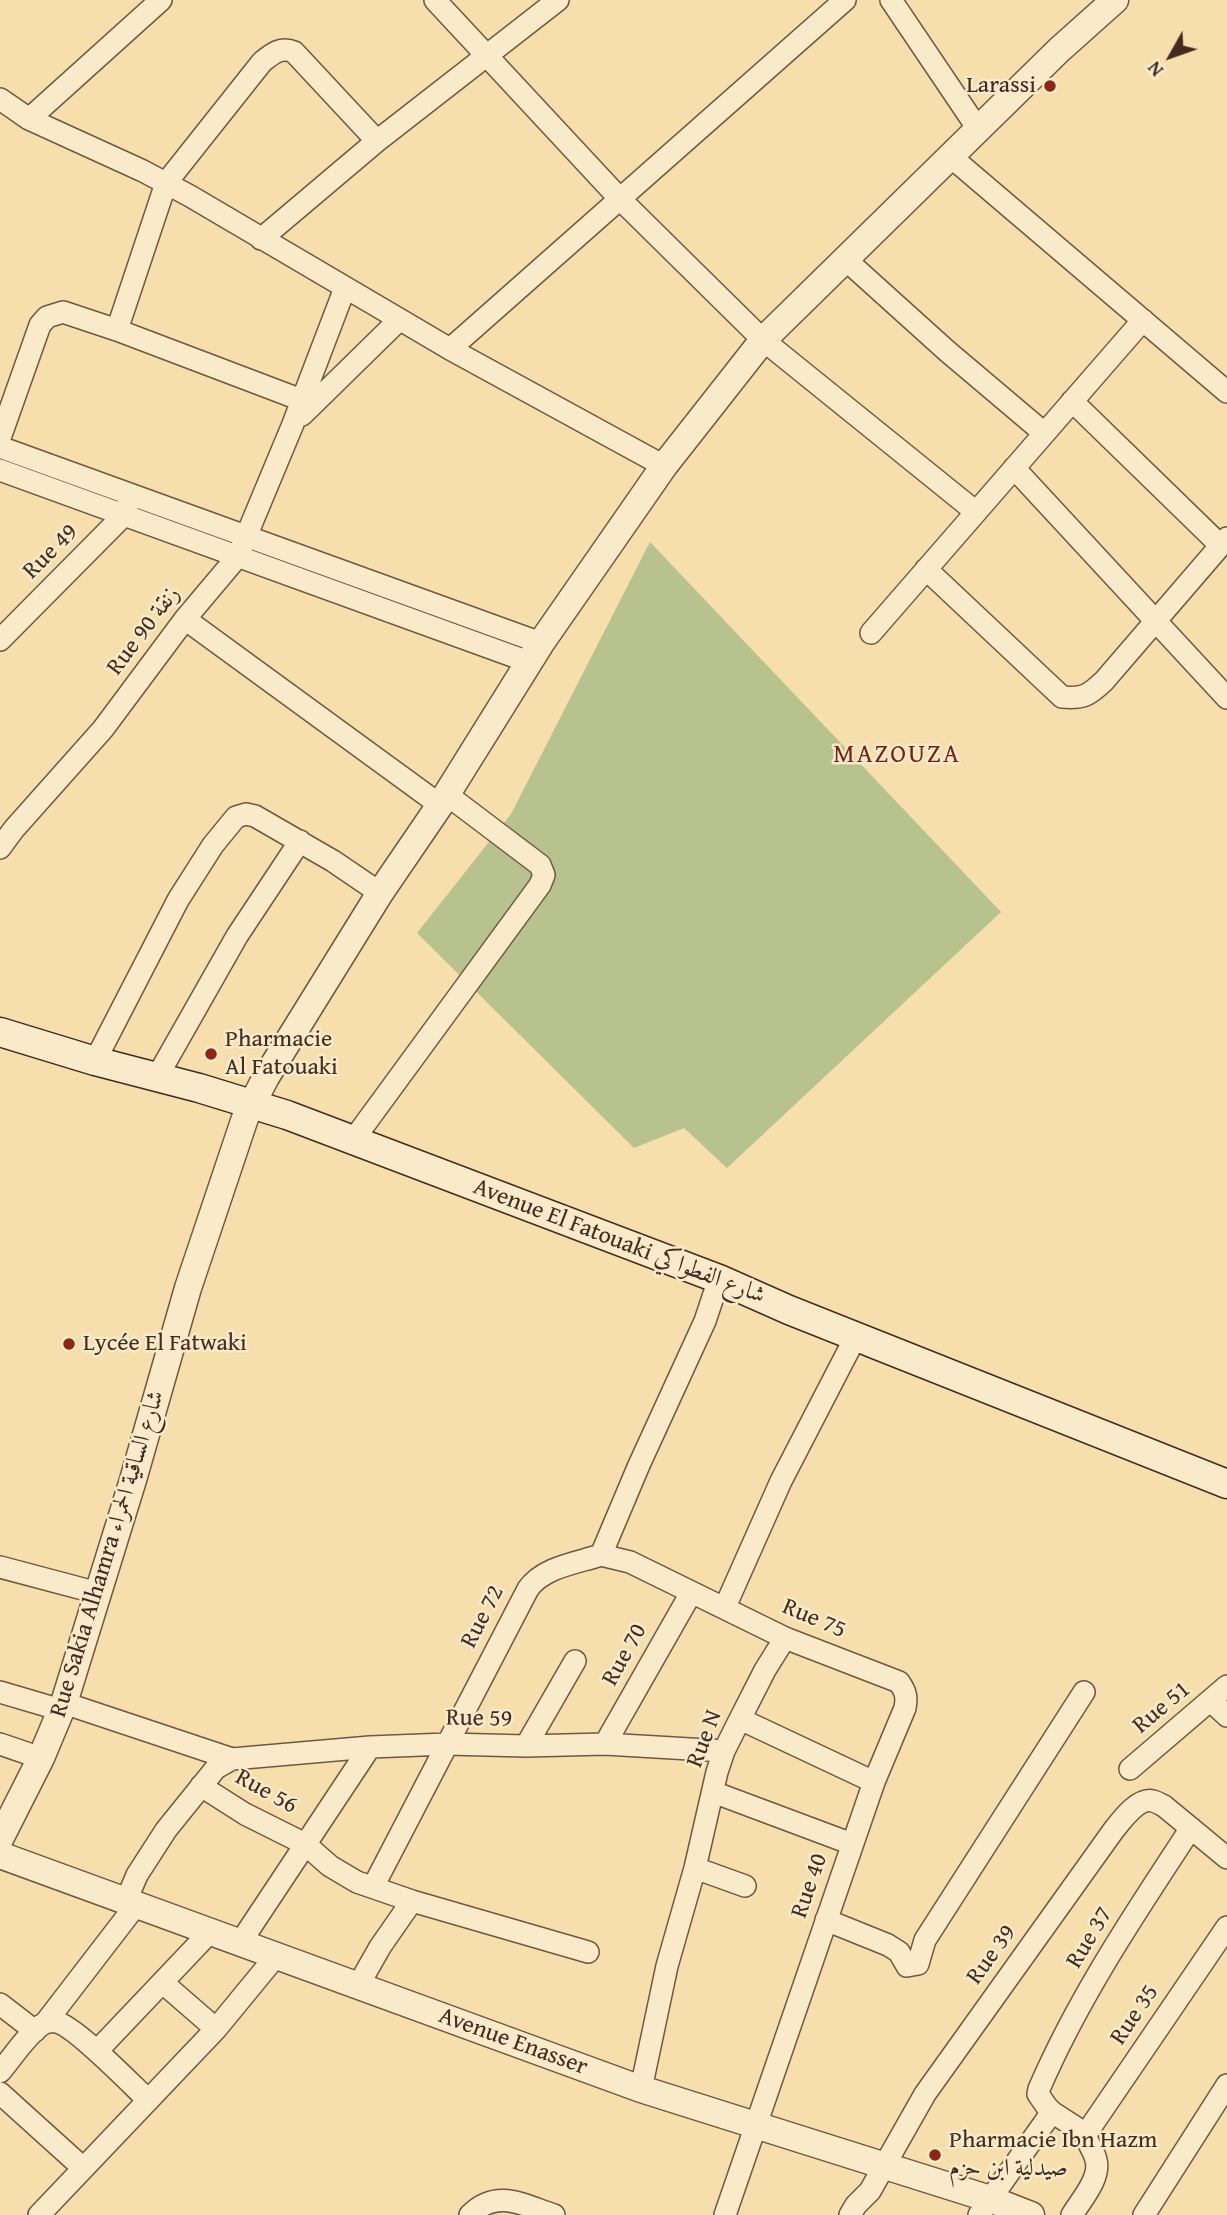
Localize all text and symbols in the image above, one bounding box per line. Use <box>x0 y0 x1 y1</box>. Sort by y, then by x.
north arrow <box>1136 21 1206 91</box>
text: N <box>1140 56 1170 83</box>
place label: Larassi <box>966 72 1036 100</box>
marker: Larassi <box>1042 78 1058 94</box>
street label: Rue 49 <box>17 518 85 586</box>
street label: Rue 90 زنقة <box>101 581 187 681</box>
district label: MAZOUZA <box>834 739 960 771</box>
place label: Pharmacie Al Fatouaki <box>225 1026 338 1082</box>
marker: Pharmacie Al Fatouaki <box>203 1046 219 1062</box>
street label: Avenue El Fatouaki شارع الفطواكي <box>469 1173 769 1311</box>
place label: Lycée El Fatwaki <box>83 1330 247 1358</box>
marker: Lycée El Fatwaki <box>61 1336 77 1352</box>
street label: Rue Sakia Alhamra شارع الساقية الحمراء <box>45 1387 171 1721</box>
street label: Rue 72 <box>455 1581 511 1653</box>
street label: Rue 75 <box>778 1593 850 1645</box>
street label: Rue 70 <box>596 1619 654 1691</box>
street label: Rue 51 <box>1127 1676 1197 1740</box>
street label: Rue 59 <box>446 1704 512 1734</box>
street label: Rue N <box>681 1706 729 1772</box>
street label: Rue 56 <box>230 1763 302 1821</box>
street label: Rue 40 <box>786 1850 834 1922</box>
street label: Rue 37 <box>1061 1902 1119 1974</box>
street label: Rue 39 <box>961 1920 1023 1990</box>
street label: Rue 35 <box>1104 1979 1166 2051</box>
street label: Avenue Enasser <box>435 2002 591 2082</box>
place label: Pharmacie Ibn Hazm صيدلية ابن حزم <box>949 2127 1157 2183</box>
marker: Pharmacie Ibn Hazm صيدلية ابن حزم <box>927 2147 943 2163</box>

